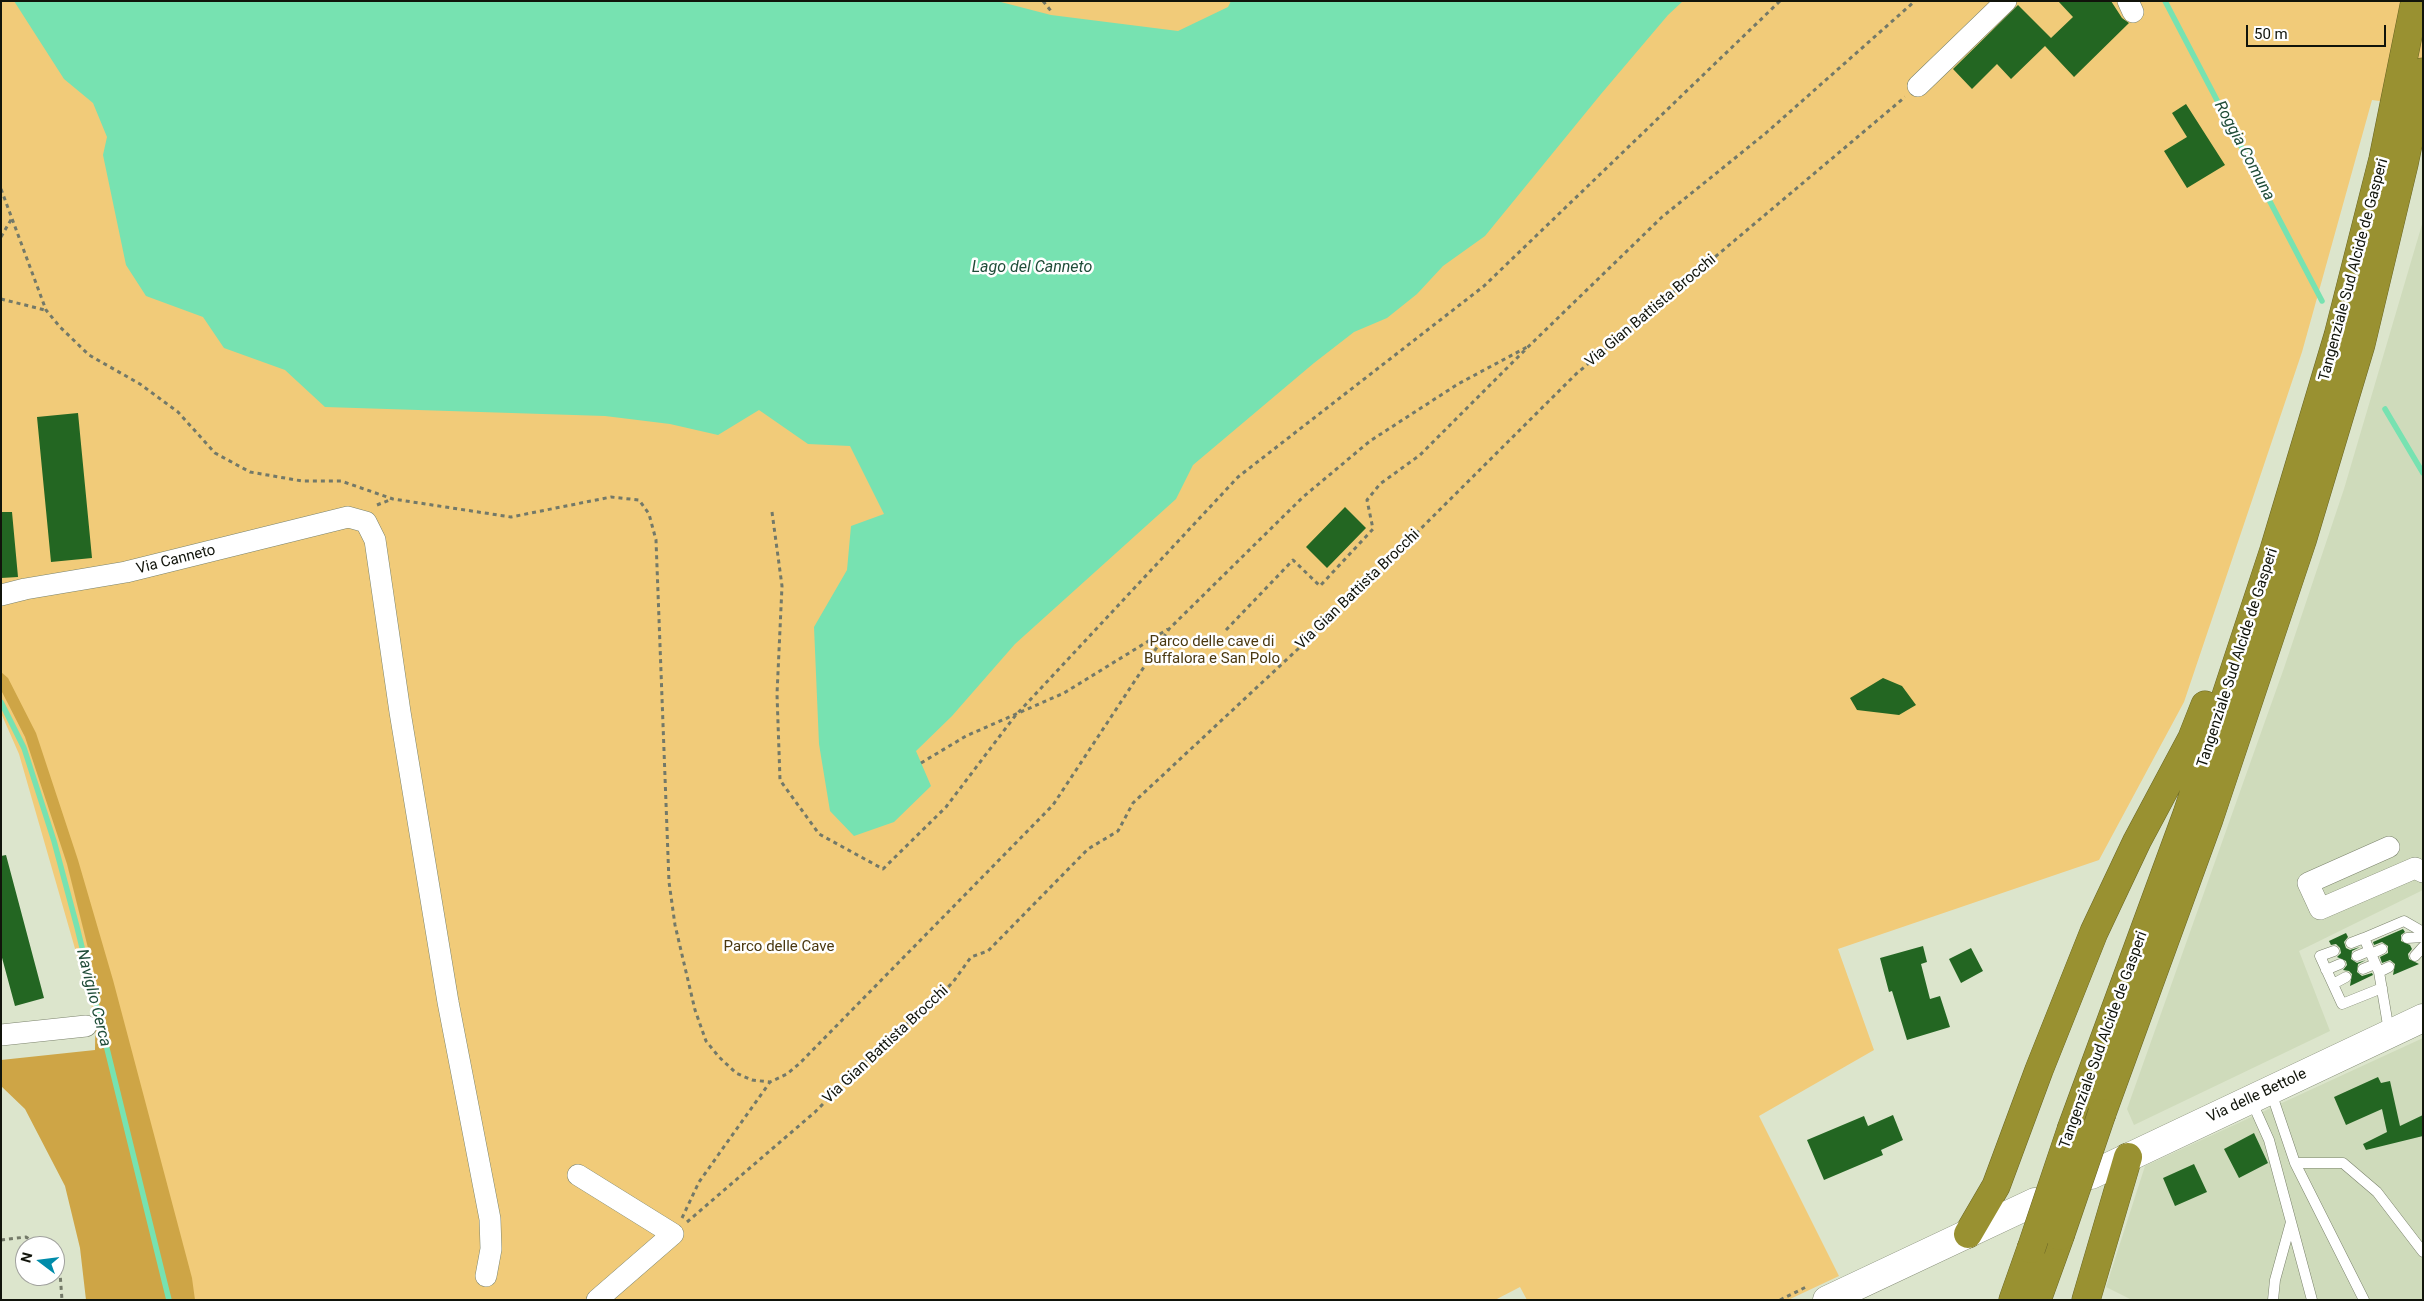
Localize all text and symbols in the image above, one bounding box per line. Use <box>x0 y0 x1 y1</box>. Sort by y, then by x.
scale bar <box>2249 15 2389 47</box>
text: 50 m <box>2254 25 2288 43</box>
water label: Roggia Comuna <box>2210 98 2278 204</box>
street label: Tangenziale Sud Alcide de Gasperi <box>2316 157 2392 383</box>
street label: Via Gian Battista Brocchi <box>1582 251 1720 371</box>
water label: Lago del Canneto <box>972 258 1092 278</box>
street label: Via Gian Battista Brocchi <box>1292 526 1424 654</box>
street label: Via Canneto <box>135 541 217 579</box>
street label: Tangenziale Sud Alcide de Gasperi <box>2194 546 2282 770</box>
park label: Parco delle cave di Buffalora e San Polo <box>1144 633 1280 668</box>
street label: Tangenziale Sud Alcide de Gasperi <box>2056 929 2152 1151</box>
park label: Parco delle Cave <box>724 938 834 956</box>
water label: Naviglio Cerca <box>72 947 114 1049</box>
street label: Via Gian Battista Brocchi <box>820 982 952 1108</box>
street label: Via delle Bettole <box>2204 1065 2310 1127</box>
north arrow <box>15 1236 65 1286</box>
text: N <box>17 1251 35 1264</box>

